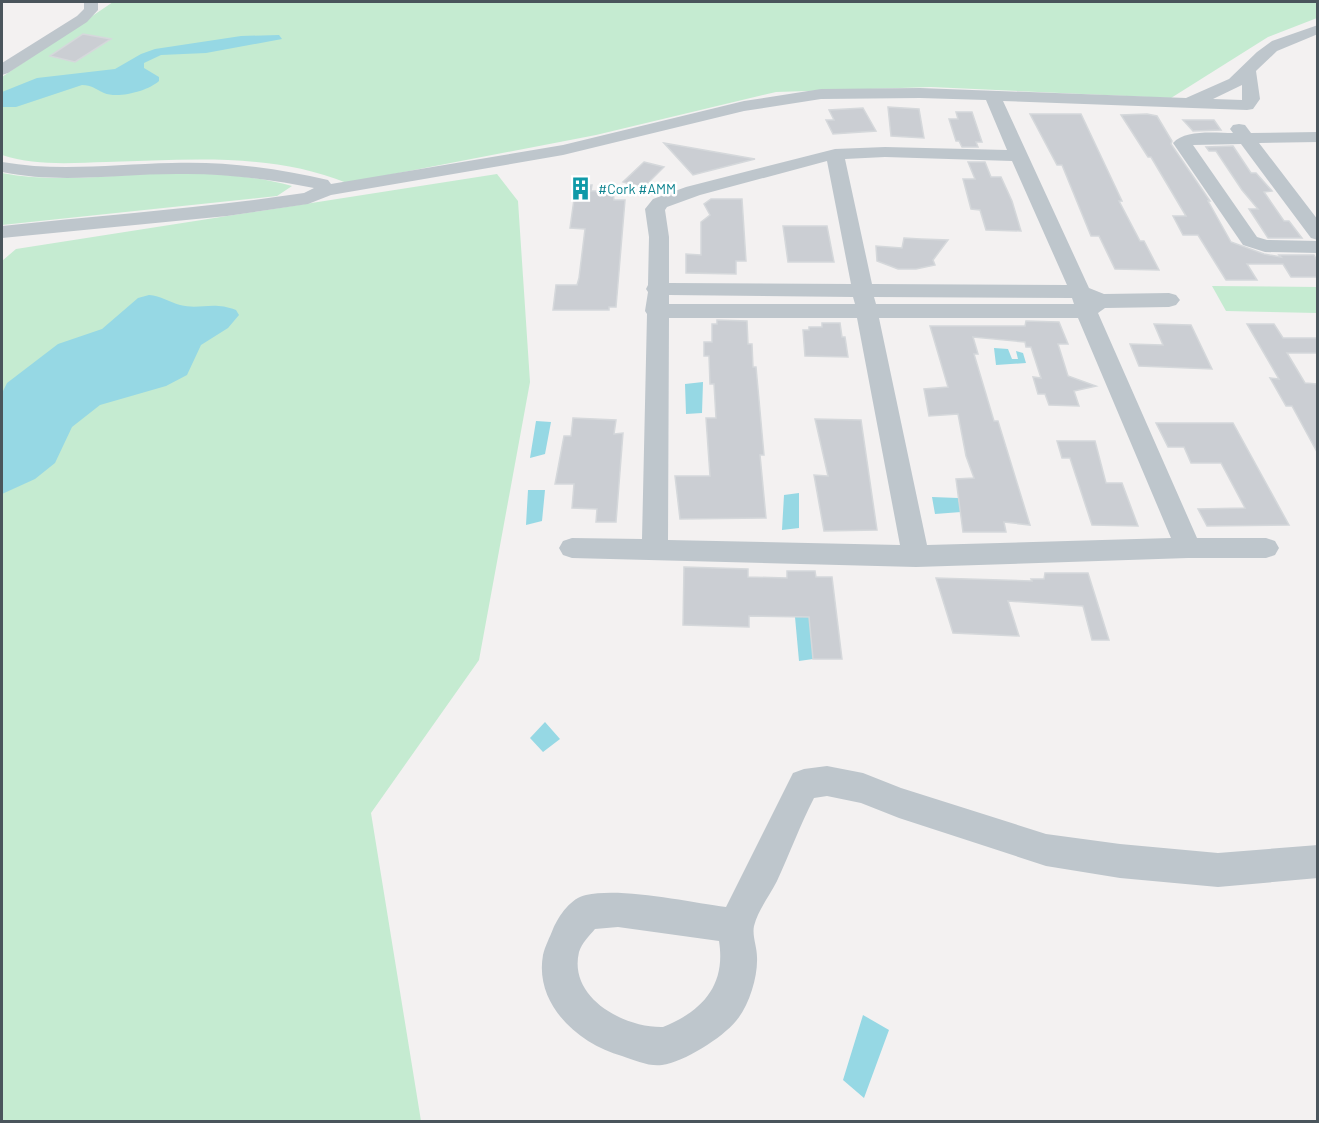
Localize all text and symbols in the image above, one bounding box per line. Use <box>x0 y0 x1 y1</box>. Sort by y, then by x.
building icon: #Cork #AMM <box>567 176 593 202</box>
place label: #Cork #AMM <box>598 180 676 197</box>

